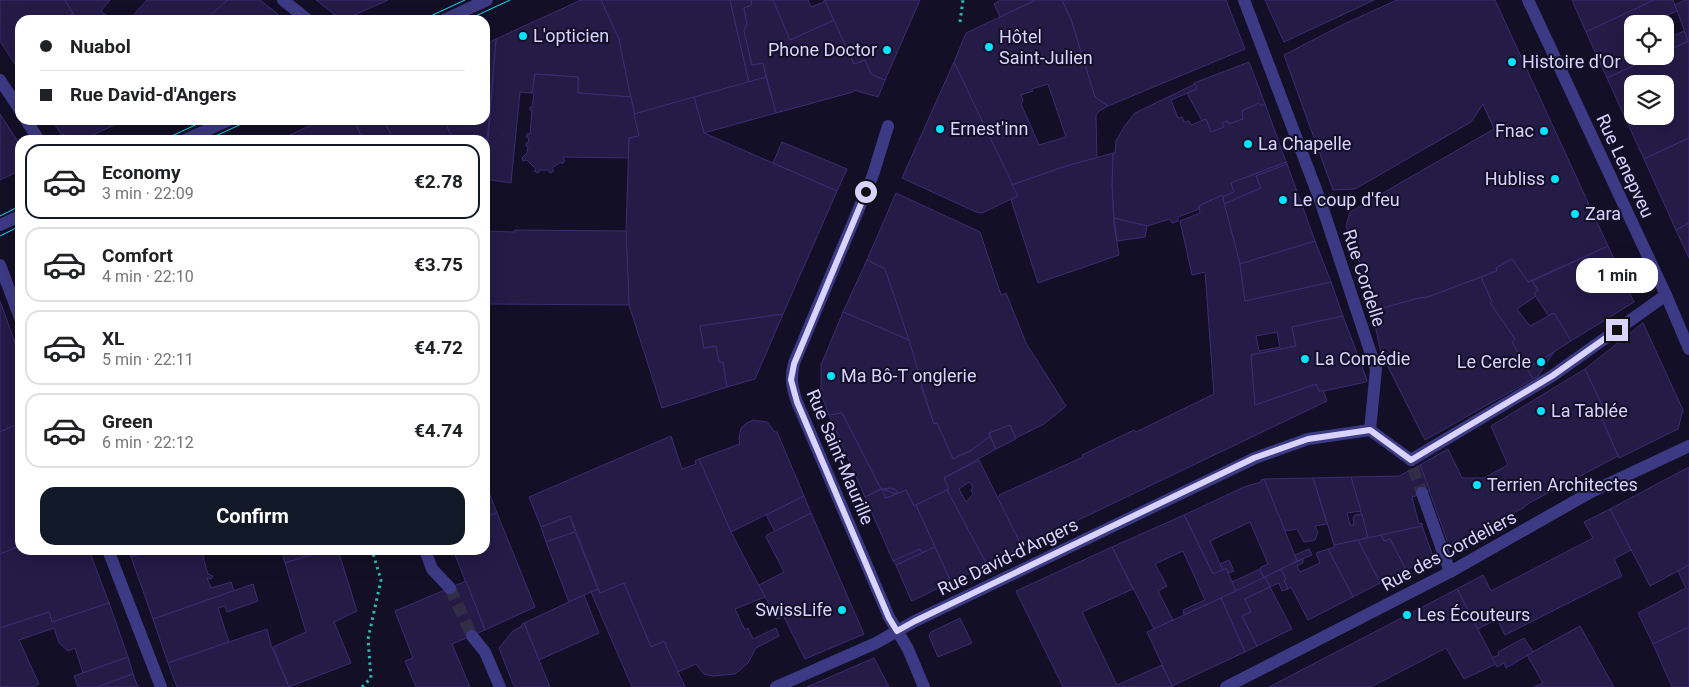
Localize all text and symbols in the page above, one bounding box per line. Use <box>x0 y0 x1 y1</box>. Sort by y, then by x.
map controls <box>1624 15 1674 125</box>
button: locate <box>1624 15 1674 65</box>
place label: L'opticien <box>533 25 609 46</box>
place label: Hôtel Saint-Julien <box>999 26 1093 68</box>
marker: L'opticien <box>517 30 529 42</box>
text: Nuabol <box>70 35 131 58</box>
place label: Phone Doctor <box>768 39 877 60</box>
marker: Hôtel Saint-Julien <box>983 41 995 53</box>
marker: Phone Doctor <box>881 44 893 56</box>
place label: Histoire d'Or <box>1522 51 1621 72</box>
marker: Histoire d'Or <box>1506 56 1518 68</box>
button: layers <box>1624 75 1674 125</box>
text: Rue David-d'Angers <box>70 83 237 106</box>
street label: Rue Lenepveu <box>1592 111 1659 221</box>
place label: Ernest'inn <box>950 118 1028 139</box>
place label: Fnac <box>1495 120 1534 141</box>
marker: Ernest'inn <box>934 123 946 135</box>
marker: Fnac <box>1538 125 1550 137</box>
place label: La Chapelle <box>1258 133 1351 154</box>
marker: La Chapelle <box>1242 138 1254 150</box>
icon: car <box>42 159 87 204</box>
text: Economy <box>102 161 181 184</box>
place label: Hubliss <box>1485 168 1545 189</box>
text: €2.78 <box>414 170 463 193</box>
marker: Hubliss <box>1549 173 1561 185</box>
route start <box>855 181 877 203</box>
text: 3 min · 22:09 <box>102 184 194 203</box>
place label: Le coup d'feu <box>1293 189 1400 210</box>
marker: Le coup d'feu <box>1277 194 1289 206</box>
place label: Zara <box>1585 203 1621 224</box>
marker: Zara <box>1569 208 1581 220</box>
street label: Rue Cordelle <box>1339 227 1390 329</box>
icon: car <box>42 242 87 287</box>
text: Comfort <box>102 244 173 267</box>
text: €3.75 <box>414 253 463 276</box>
callout: 1 min <box>1576 258 1658 292</box>
text: 1 min <box>1597 266 1637 285</box>
text: 4 min · 22:10 <box>102 267 194 286</box>
route end <box>1606 319 1628 341</box>
icon: car <box>42 325 87 370</box>
text: XL <box>102 327 124 350</box>
text: €4.72 <box>414 336 463 359</box>
place label: La Comédie <box>1315 348 1410 369</box>
text: 5 min · 22:11 <box>102 350 194 369</box>
place label: Le Cercle <box>1457 351 1531 372</box>
marker: La Comédie <box>1299 353 1311 365</box>
marker: Le Cercle <box>1535 356 1547 368</box>
place label: Ma Bô-T onglerie <box>841 365 977 386</box>
marker: Ma Bô-T onglerie <box>825 370 837 382</box>
street label: Rue Saint-Maurille <box>802 386 878 528</box>
place label: La Tablée <box>1551 400 1628 421</box>
marker: La Tablée <box>1535 405 1547 417</box>
icon: car <box>42 408 87 453</box>
text: Green <box>102 410 153 433</box>
text: €4.74 <box>414 419 463 442</box>
text: 6 min · 22:12 <box>102 433 194 452</box>
place label: Terrien Architectes <box>1487 474 1638 495</box>
marker: Terrien Architectes <box>1471 479 1483 491</box>
button: Confirm <box>40 487 465 545</box>
street label: Rue des Cordeliers <box>1378 506 1520 595</box>
street label: Rue David-d'Angers <box>934 513 1081 600</box>
place label: SwissLife <box>755 599 832 620</box>
marker: SwissLife <box>836 604 848 616</box>
place label: Les Écouteurs <box>1417 604 1530 625</box>
marker: Les Écouteurs <box>1401 609 1413 621</box>

